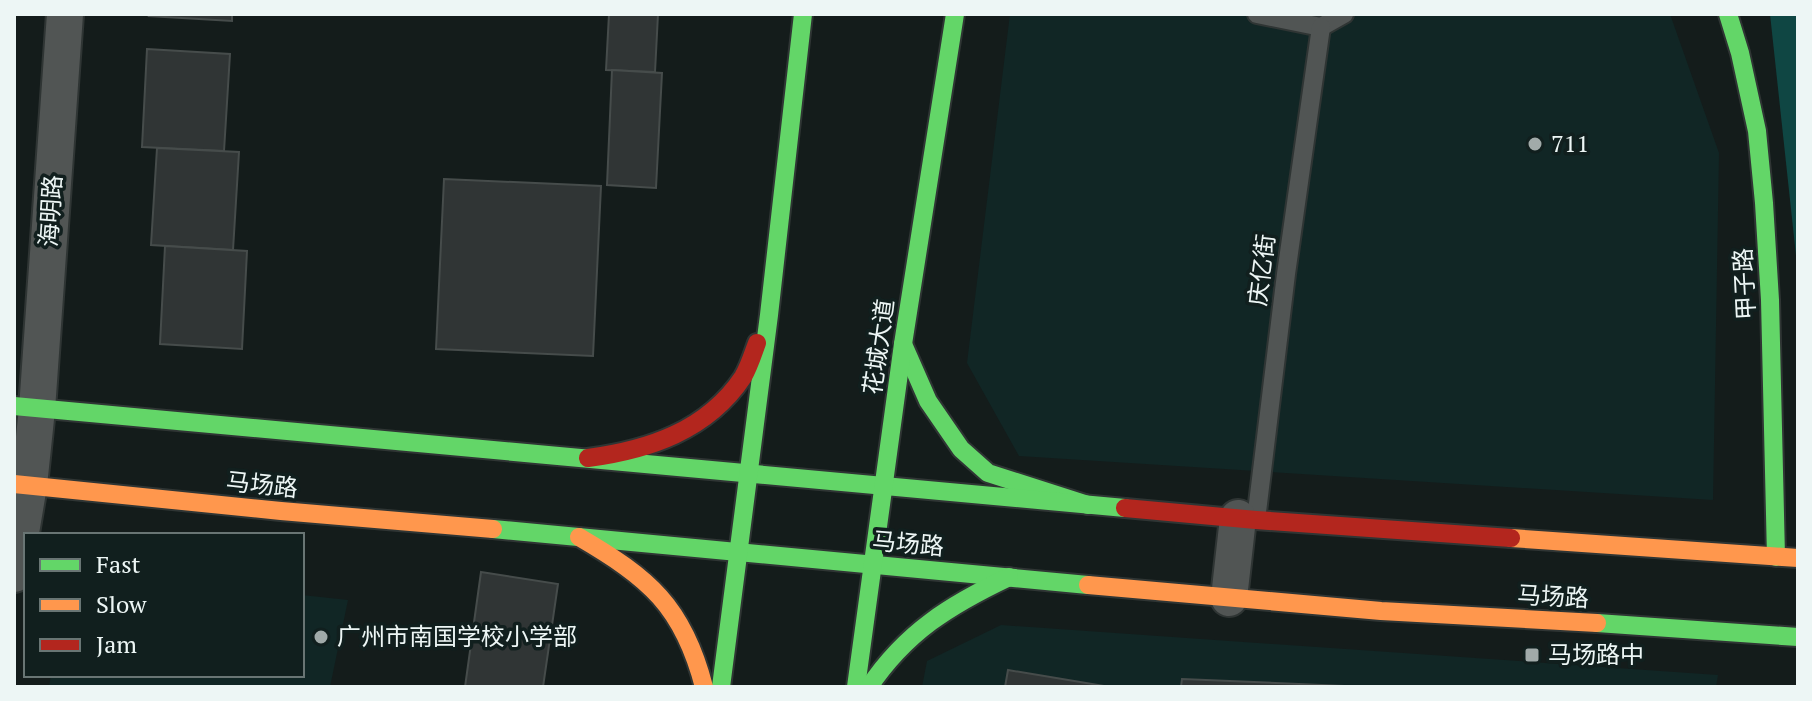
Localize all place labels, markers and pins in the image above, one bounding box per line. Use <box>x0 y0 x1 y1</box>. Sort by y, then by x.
place label: 711 <box>1551 127 1589 159</box>
marker: 711 <box>1526 135 1544 153</box>
place label: 广州市南国学校小学部 <box>337 620 577 652</box>
marker: 广州市南国学校小学部 <box>312 628 330 646</box>
place label: 马场路中 <box>1548 638 1644 670</box>
marker: 马场路中 <box>1523 646 1541 664</box>

